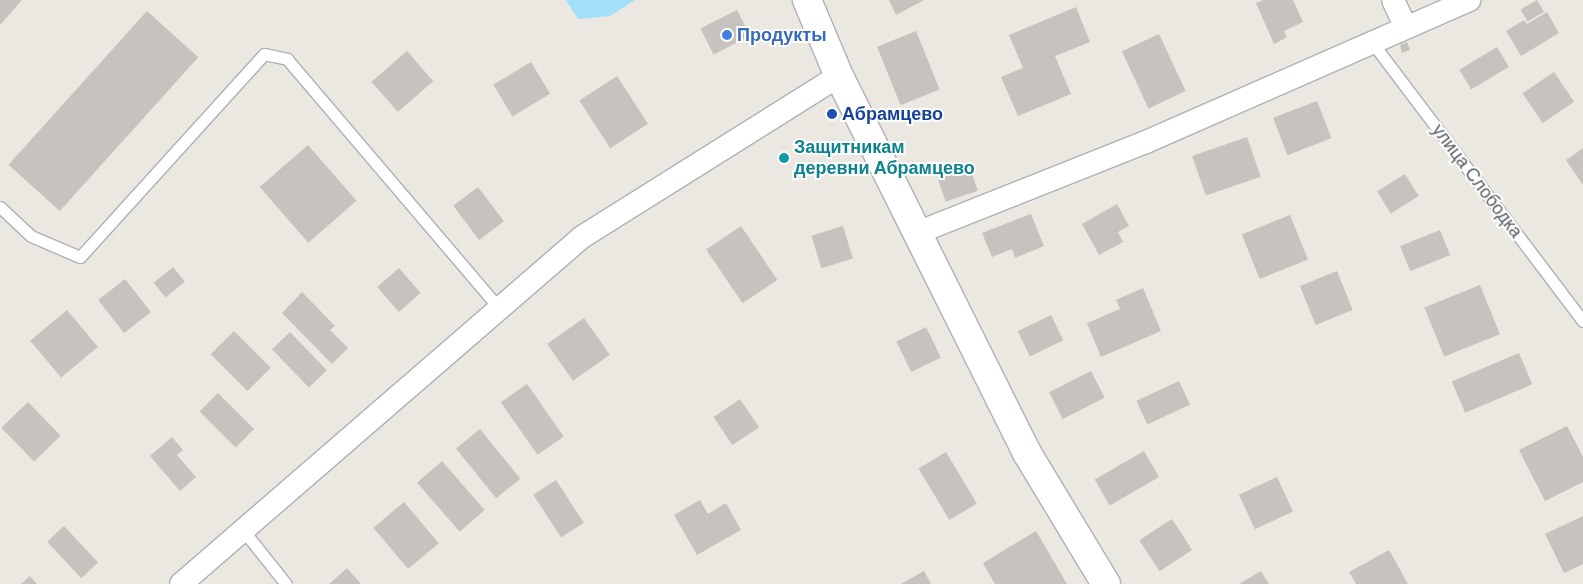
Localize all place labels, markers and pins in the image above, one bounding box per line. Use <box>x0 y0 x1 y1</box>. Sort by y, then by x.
place label: Продукты <box>737 24 827 46</box>
marker: Продукты <box>721 29 733 41</box>
place label: Абрамцево <box>842 103 943 125</box>
marker: Абрамцево <box>826 108 838 120</box>
place label: Защитникам деревни Абрамцево <box>794 137 975 180</box>
marker: Защитникам деревни Абрамцево <box>778 152 790 164</box>

